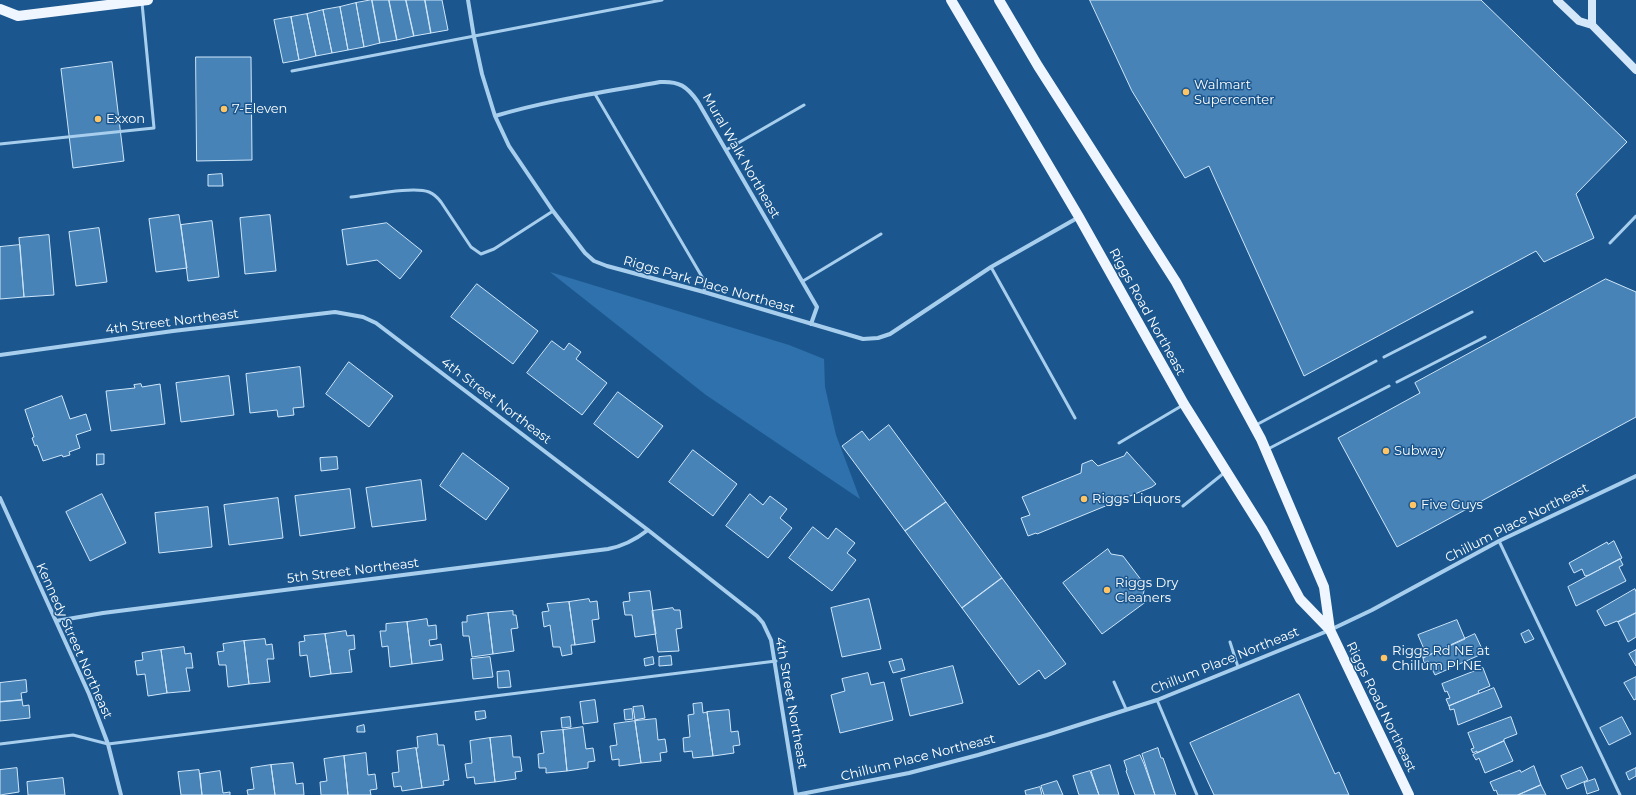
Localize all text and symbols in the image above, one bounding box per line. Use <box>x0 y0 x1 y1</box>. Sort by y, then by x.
place label: Walmart Supercenter <box>1194 77 1274 108</box>
marker: Walmart Supercenter <box>1181 87 1191 97</box>
street label: Mural Walk Northeast <box>699 91 783 221</box>
place label: 7-Eleven <box>232 101 287 117</box>
marker: 7-Eleven <box>219 104 229 114</box>
place label: Exxon <box>106 111 145 127</box>
marker: Exxon <box>93 114 103 124</box>
street label: Riggs Road Northeast <box>1106 246 1188 378</box>
street label: Riggs Park Place Northeast <box>621 253 797 317</box>
street label: 4th Street Northeast <box>105 306 239 338</box>
street label: 4th Street Northeast <box>438 354 554 448</box>
place label: Subway <box>1394 443 1445 459</box>
marker: Subway <box>1381 446 1391 456</box>
street label: Chillum Place Northeast <box>1443 480 1591 566</box>
place label: Riggs Liquors <box>1092 491 1181 507</box>
marker: Riggs Liquors <box>1079 494 1089 504</box>
place label: Five Guys <box>1421 497 1483 513</box>
marker: Five Guys <box>1408 500 1418 510</box>
street label: 5th Street Northeast <box>286 555 420 587</box>
street label: Kennedy Street Northeast <box>32 561 116 721</box>
place label: Riggs Dry Cleaners <box>1115 575 1178 606</box>
marker: Riggs Dry Cleaners <box>1102 585 1112 595</box>
street label: Chillum Place Northeast <box>1149 624 1301 698</box>
street label: 4th Street Northeast <box>772 636 810 770</box>
street label: Riggs Road Northeast <box>1343 639 1419 775</box>
place label: Riggs Rd NE at Chillum Pl NE <box>1392 643 1490 674</box>
marker: Riggs Rd NE at Chillum Pl NE <box>1379 653 1389 663</box>
street label: Chillum Place Northeast <box>839 731 997 785</box>

